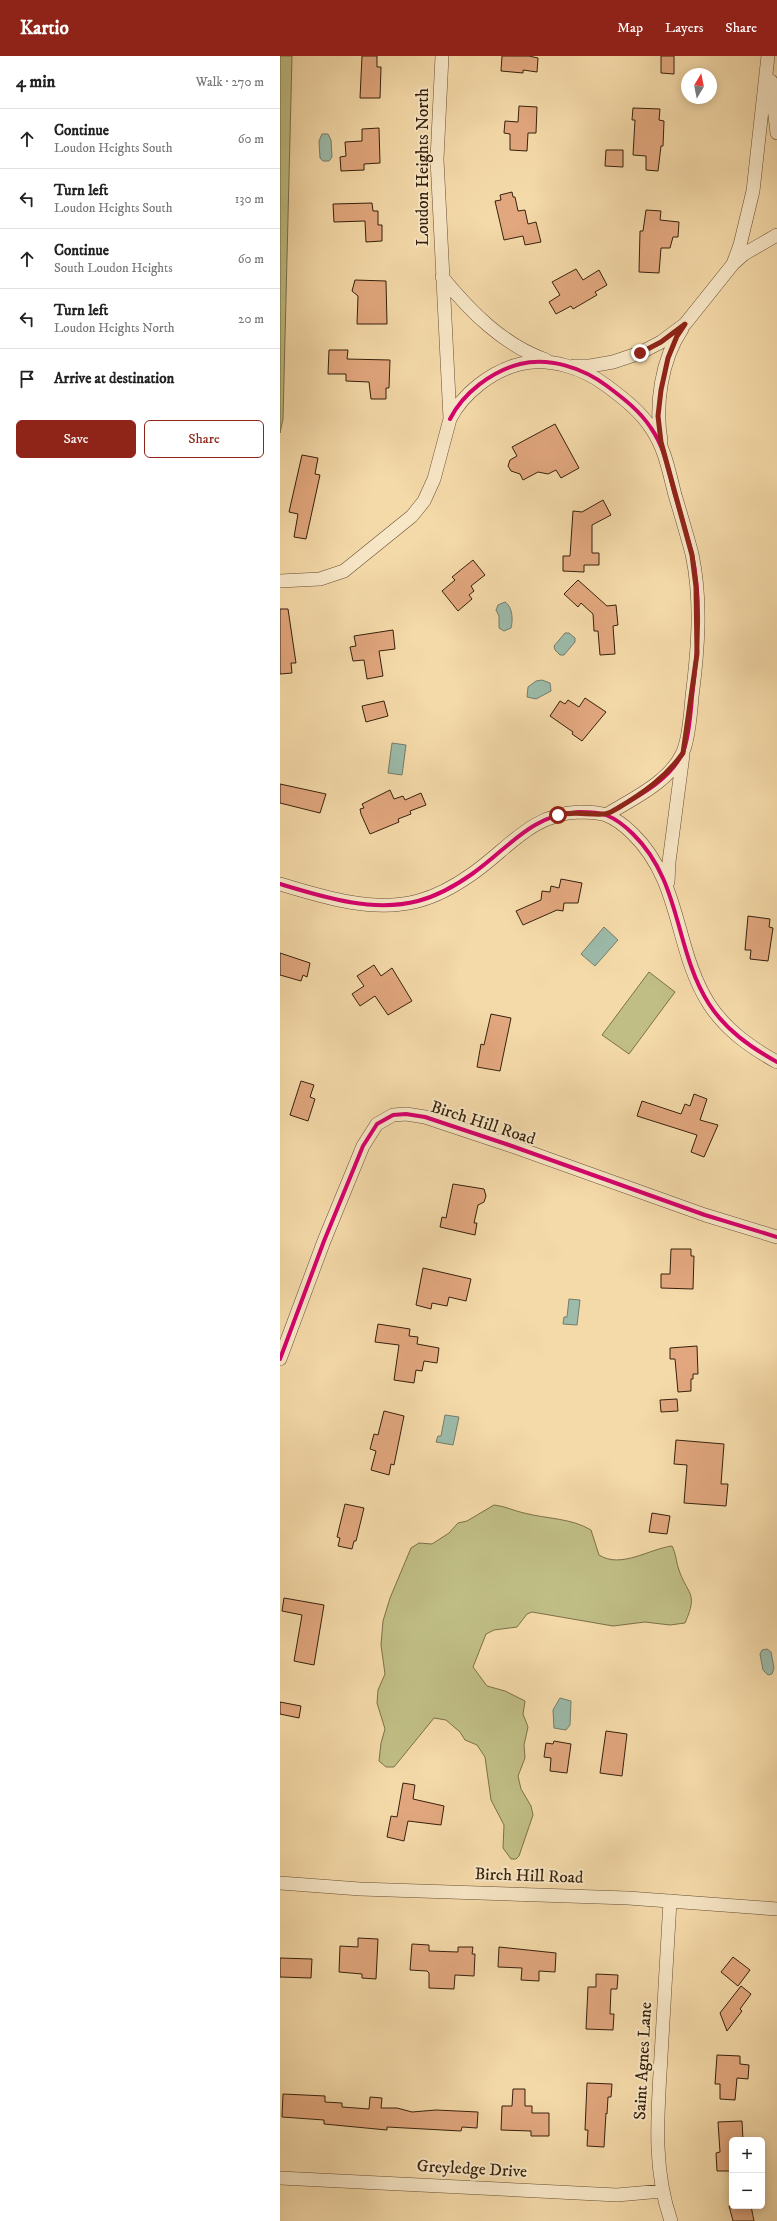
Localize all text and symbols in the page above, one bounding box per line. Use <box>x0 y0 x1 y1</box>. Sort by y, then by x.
text: Kartio <box>20 17 69 40</box>
text: Map <box>617 19 643 37</box>
text: Layers <box>665 19 703 37</box>
text: Share <box>725 19 757 37</box>
north arrow <box>681 68 717 104</box>
text: 4 min <box>16 71 55 93</box>
text: Walk · 270 m <box>196 74 264 90</box>
street label: Loudon Heights North <box>412 88 434 246</box>
text: Continue <box>54 121 109 140</box>
icon: ahead <box>16 128 38 150</box>
text: 60 m <box>238 131 264 147</box>
text: Loudon Heights South <box>54 140 173 156</box>
text: Turn left <box>54 181 108 200</box>
icon: left <box>16 188 38 210</box>
text: 130 m <box>235 191 264 207</box>
text: Loudon Heights South <box>54 200 173 216</box>
text: Continue <box>54 241 109 260</box>
icon: ahead <box>16 248 38 270</box>
text: 60 m <box>238 251 264 267</box>
text: South Loudon Heights <box>54 260 173 276</box>
text: Turn left <box>54 301 108 320</box>
icon: left <box>16 308 38 330</box>
text: 20 m <box>238 311 264 327</box>
text: Loudon Heights North <box>54 320 175 336</box>
route end <box>631 344 649 362</box>
icon: arrive <box>16 368 38 390</box>
text: Arrive at destination <box>54 369 174 388</box>
button: Save <box>16 420 136 458</box>
button: Share <box>144 420 264 458</box>
route start <box>549 806 567 824</box>
street label: Birch Hill Road <box>428 1096 539 1150</box>
street label: Birch Hill Road <box>474 1863 584 1889</box>
street label: Saint Agnes Lane <box>629 2001 657 2121</box>
map controls <box>729 2137 765 2209</box>
button: + <box>729 2137 765 2173</box>
street label: Greyledge Drive <box>416 2155 528 2183</box>
button: − <box>729 2173 765 2209</box>

